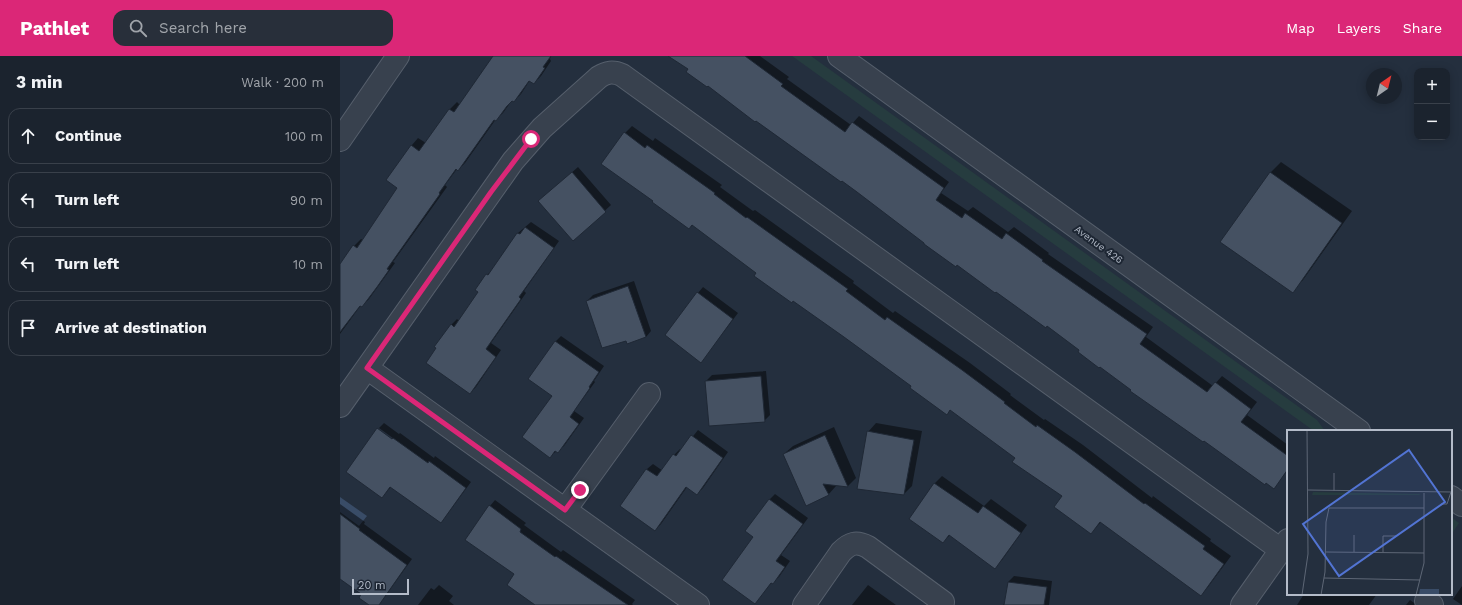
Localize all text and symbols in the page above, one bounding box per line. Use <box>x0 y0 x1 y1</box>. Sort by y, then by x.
search box <box>113 10 393 46</box>
text: Pathlet <box>20 17 89 40</box>
icon: search <box>127 17 149 39</box>
text: Search here <box>159 19 247 37</box>
text: Map <box>1286 20 1315 36</box>
text: Layers <box>1337 20 1381 36</box>
text: Share <box>1403 20 1442 36</box>
north arrow <box>1366 68 1402 104</box>
map controls <box>1414 68 1450 140</box>
button: + <box>1414 68 1450 104</box>
text: 3 min <box>16 72 62 92</box>
text: Walk · 200 m <box>241 75 324 90</box>
button: − <box>1414 104 1450 140</box>
icon: ahead <box>17 125 39 147</box>
text: Continue <box>55 127 122 145</box>
text: 100 m <box>285 129 323 144</box>
route start <box>522 130 540 148</box>
icon: left <box>17 189 39 211</box>
text: Turn left <box>55 191 119 209</box>
text: 90 m <box>290 193 323 208</box>
street label: Avenue 426 <box>1072 223 1125 266</box>
icon: left <box>17 253 39 275</box>
text: Turn left <box>55 255 119 273</box>
text: 10 m <box>293 257 323 272</box>
icon: arrive <box>17 317 39 339</box>
text: Arrive at destination <box>55 319 207 337</box>
inset map <box>1287 430 1452 595</box>
route end <box>571 481 589 499</box>
scale bar <box>352 577 409 596</box>
text: 20 m <box>358 579 386 592</box>

